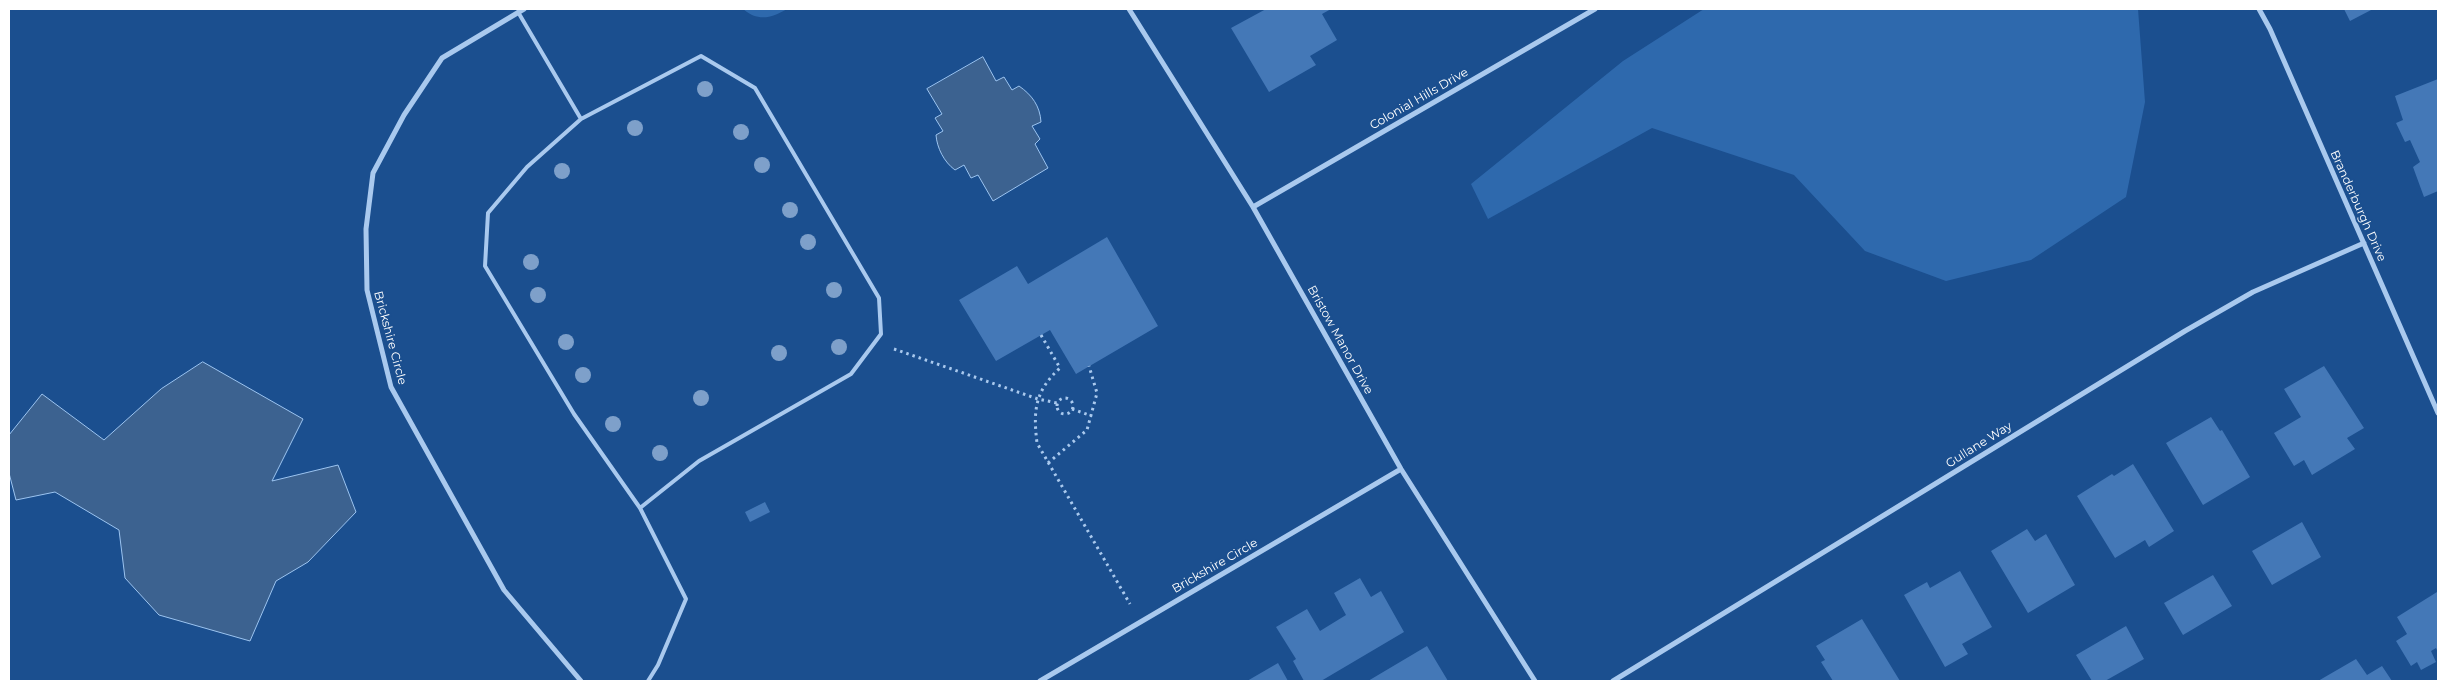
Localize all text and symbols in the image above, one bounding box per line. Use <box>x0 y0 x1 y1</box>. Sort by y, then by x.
street label: Colonial Hills Drive <box>1367 65 1471 133</box>
street label: Branderburgh Drive <box>2327 148 2389 264</box>
street label: Bristow Manor Drive <box>1304 283 1376 397</box>
street label: Brickshire Circle <box>371 290 409 386</box>
street label: Gullane Way <box>1943 419 2015 471</box>
street label: Brickshire Circle <box>1170 536 1260 596</box>

